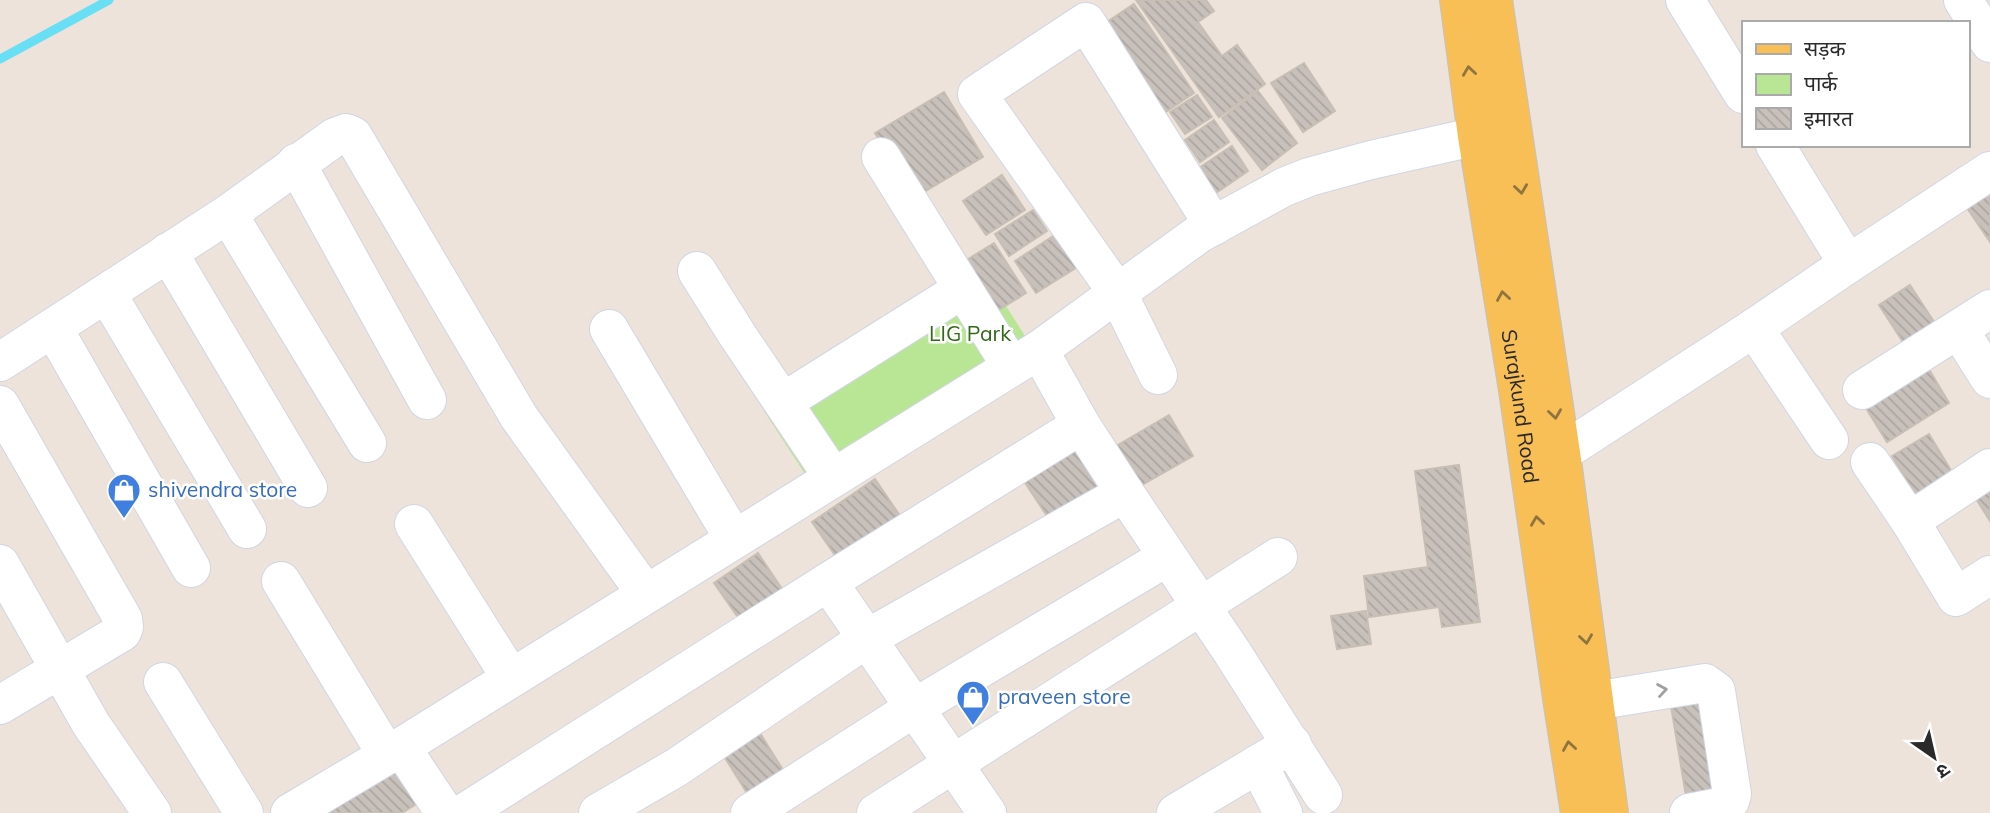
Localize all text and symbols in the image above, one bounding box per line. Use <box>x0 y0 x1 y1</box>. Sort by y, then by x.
legend <box>1742 21 1969 147</box>
text: सड़क <box>1804 35 1846 61</box>
one-way arrow <box>1461 65 1476 77</box>
text: पार्क <box>1804 70 1838 96</box>
text: इमारत <box>1804 105 1854 131</box>
one-way arrow <box>1513 183 1528 195</box>
one-way arrow <box>1496 290 1511 301</box>
park label: LIG Park <box>929 320 1011 346</box>
street label: Surajkund Road <box>1496 327 1545 485</box>
one-way arrow <box>1547 408 1562 420</box>
shop icon: shivendra store <box>105 471 143 520</box>
place label: shivendra store <box>148 476 297 502</box>
one-way arrow <box>1529 515 1544 526</box>
one-way arrow <box>1578 633 1593 645</box>
shop icon: praveen store <box>954 678 992 727</box>
place label: praveen store <box>998 683 1131 709</box>
one-way arrow <box>1656 683 1668 698</box>
north arrow <box>1899 722 1969 792</box>
one-way arrow <box>1562 740 1577 752</box>
text: उ <box>1931 758 1955 785</box>

